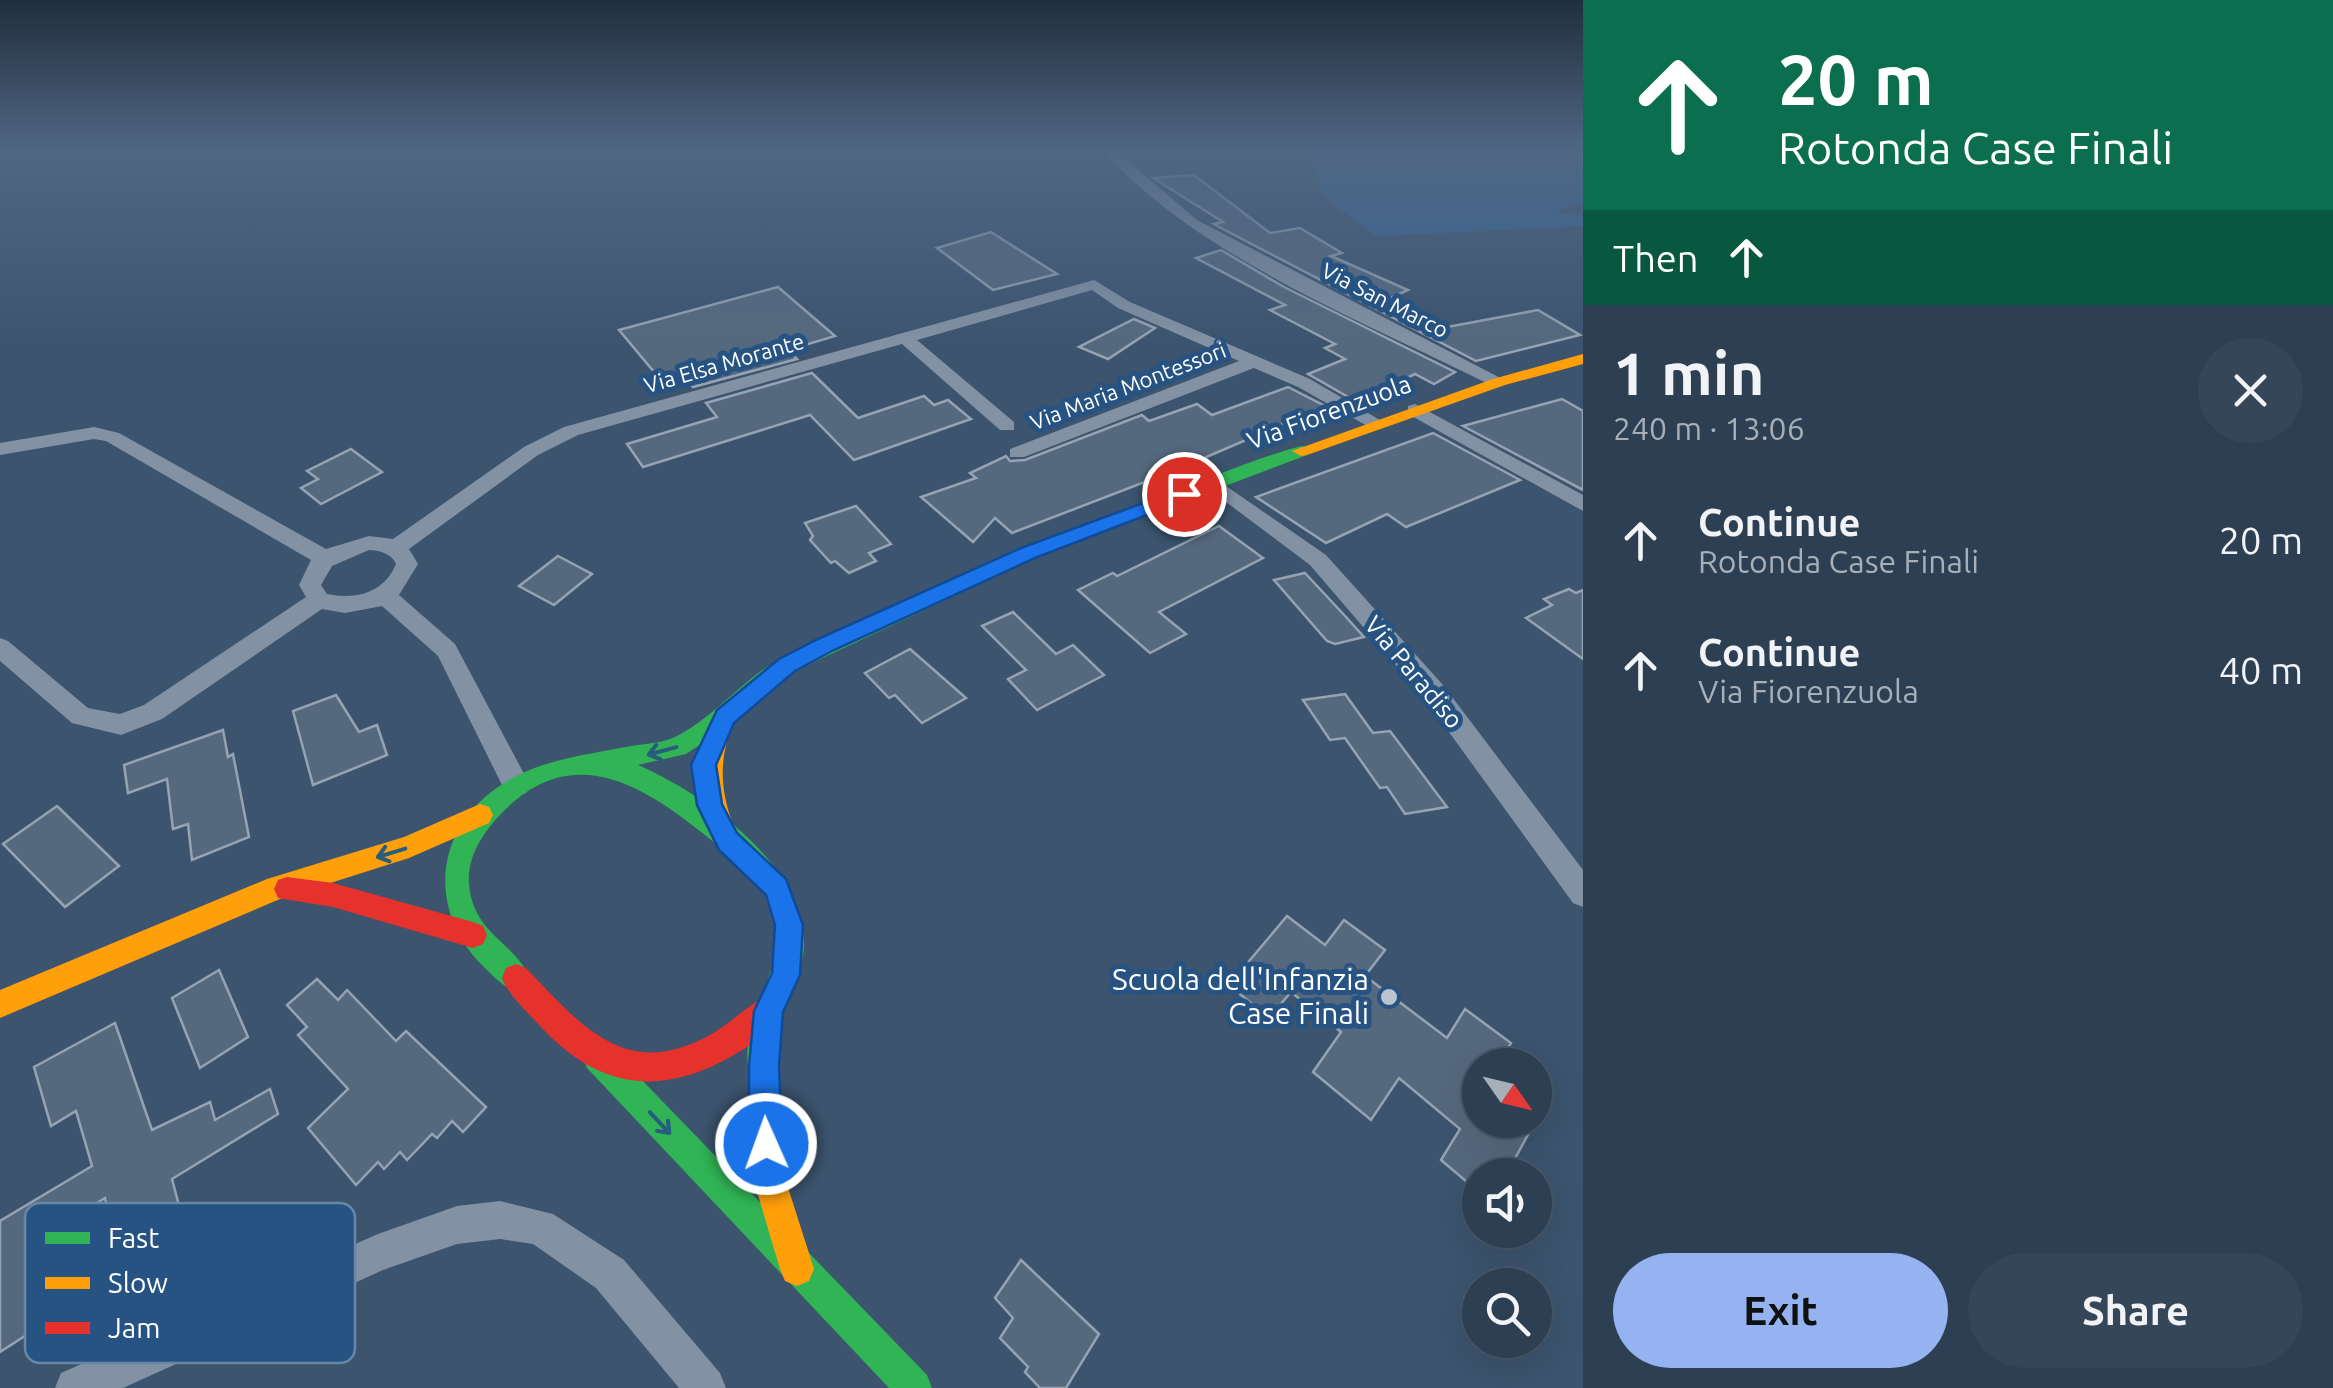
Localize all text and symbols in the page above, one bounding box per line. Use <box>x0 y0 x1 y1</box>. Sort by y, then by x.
icon: ahead <box>1613 40 1743 170</box>
text: 20 m <box>1778 40 1934 118</box>
text: Rotonda Case Finali <box>1778 122 2173 173</box>
icon: ahead <box>1719 230 1774 285</box>
text: Then <box>1613 237 1699 279</box>
street label: Via San Marco <box>1318 257 1453 342</box>
street label: Via Elsa Morante <box>641 328 807 397</box>
street label: Via Maria Montessori <box>1026 337 1229 434</box>
button: close <box>2198 338 2303 443</box>
text: 1 min <box>1613 339 1765 406</box>
street label: Via Fiorenzuola <box>1243 369 1415 455</box>
text: 240 m · 13:06 <box>1613 410 1805 446</box>
pin <box>1142 452 1227 537</box>
icon: arrive <box>1157 467 1212 522</box>
text: Continue <box>1698 501 1860 543</box>
icon: ahead <box>1613 513 1668 568</box>
text: 20 m <box>2219 519 2303 561</box>
text: Rotonda Case Finali <box>1698 543 1979 579</box>
street label: Via Paradiso <box>1359 610 1469 734</box>
text: Continue <box>1698 631 1860 673</box>
icon: ahead <box>1613 643 1668 698</box>
text: 40 m <box>2219 649 2303 691</box>
text: Via Fiorenzuola <box>1698 673 1919 709</box>
one-way arrow <box>647 742 678 761</box>
one-way arrow <box>376 845 407 863</box>
place label: Scuola dell'Infanzia Case Finali <box>1112 962 1369 1030</box>
marker: Scuola dell'Infanzia Case Finali <box>1378 986 1400 1008</box>
north arrow <box>1462 1048 1552 1138</box>
map controls <box>1462 1048 1552 1358</box>
position arrow <box>714 1092 818 1196</box>
one-way arrow <box>648 1111 672 1135</box>
button: sound <box>1462 1158 1552 1248</box>
legend <box>25 1203 355 1363</box>
text: Fast <box>108 1222 159 1253</box>
button: Exit <box>1613 1253 1948 1368</box>
button: Share <box>1968 1253 2303 1368</box>
text: Slow <box>108 1267 168 1298</box>
button: search <box>1462 1268 1552 1358</box>
text: Jam <box>108 1312 160 1343</box>

